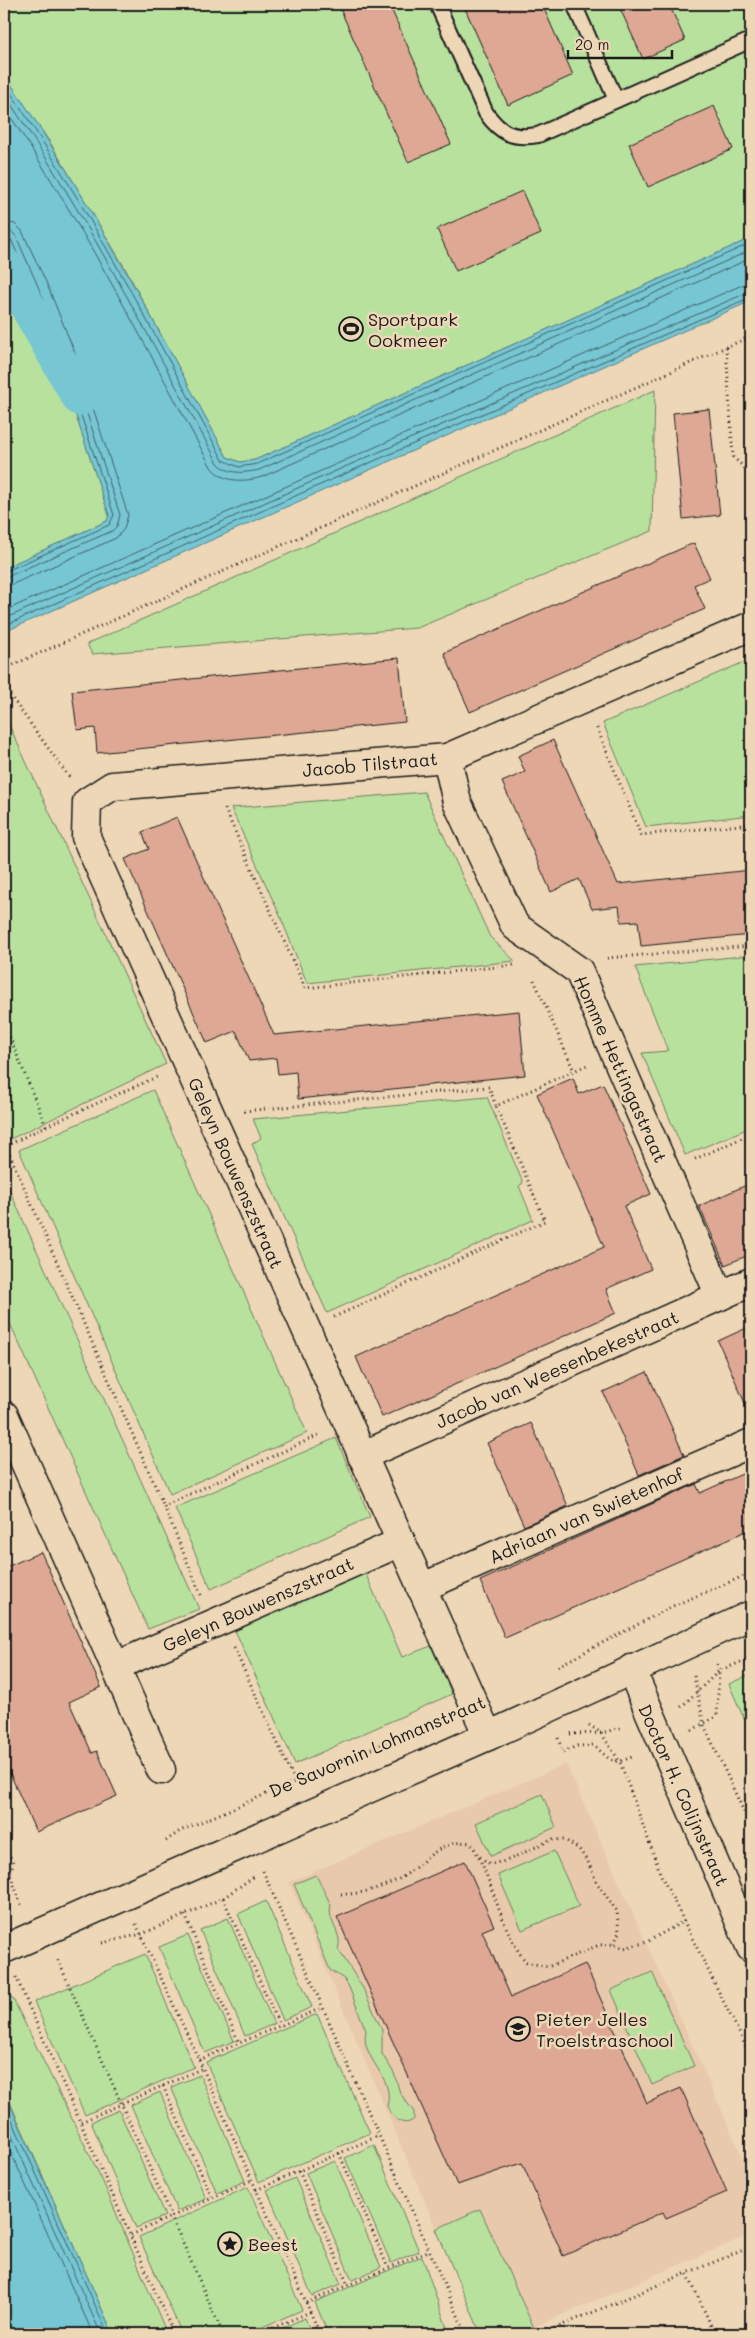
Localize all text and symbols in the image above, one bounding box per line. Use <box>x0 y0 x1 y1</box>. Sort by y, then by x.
scale bar <box>568 28 671 60</box>
text: 20 m <box>575 34 609 54</box>
place label: Sportpark Ookmeer <box>368 307 458 352</box>
sports icon: Sportpark Ookmeer <box>338 316 364 342</box>
street label: Jacob Tilstraat <box>301 746 439 782</box>
street label: Homme Hettingastraat <box>569 972 673 1166</box>
street label: Geleyn Bouwenszstraat <box>183 1074 289 1272</box>
street label: Jacob van Weesenbekestraat <box>432 1304 682 1434</box>
street label: Adriaan van Swietenhof <box>485 1461 688 1569</box>
street label: Geleyn Bouwenszstraat <box>159 1551 357 1657</box>
street label: De Savornin Lohmanstraat <box>265 1689 489 1803</box>
street label: Doctor H. Colijnstraat <box>633 1700 735 1890</box>
place label: Pieter Jelles Troelstraschool <box>536 2007 674 2052</box>
school or university icon: Pieter Jelles Troelstraschool <box>505 2016 531 2042</box>
place icon: Beest <box>217 2231 243 2257</box>
place label: Beest <box>248 2232 298 2256</box>

